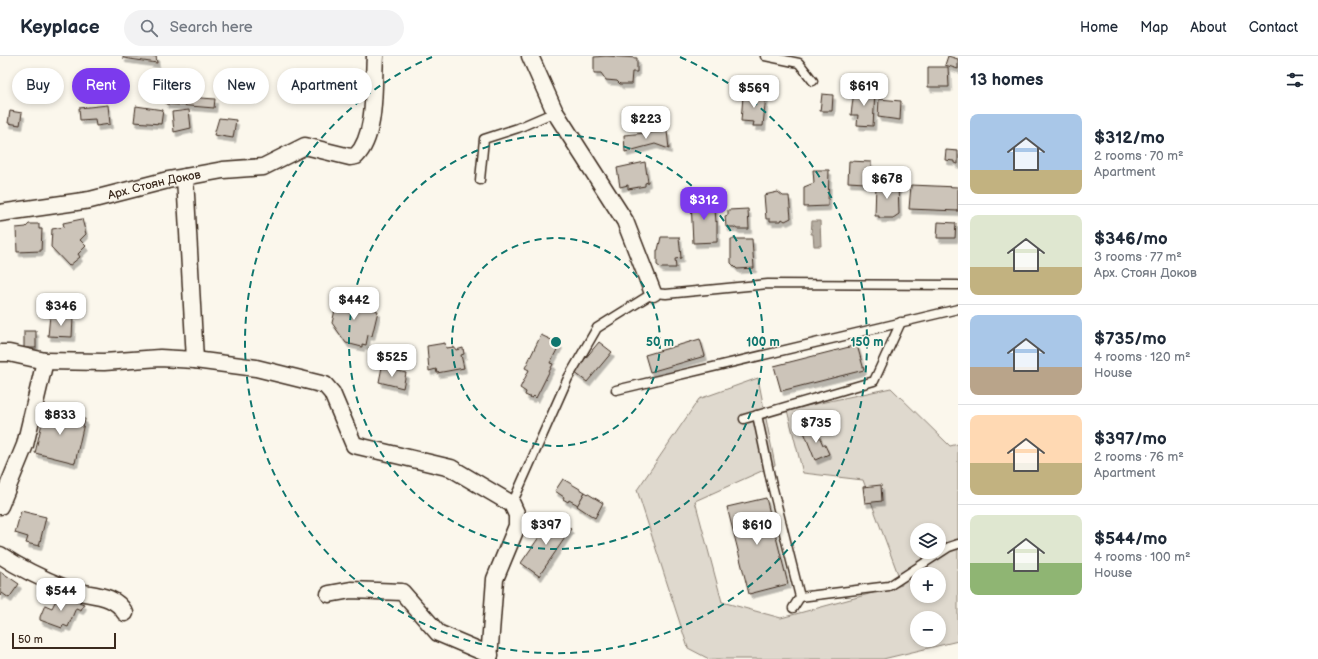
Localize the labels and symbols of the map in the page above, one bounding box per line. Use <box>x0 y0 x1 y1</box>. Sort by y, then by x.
pin: $619 <box>840 73 888 107</box>
pin: $569 <box>730 75 778 109</box>
pin: $223 <box>622 106 670 140</box>
pin: $678 <box>863 166 911 200</box>
street label: Арх. Стоян Доков <box>105 167 203 203</box>
pin: $312 <box>680 187 728 221</box>
pin: $442 <box>330 287 378 321</box>
pin: $346 <box>37 293 85 327</box>
centre of rings <box>549 335 563 349</box>
text: 50 m <box>646 335 674 350</box>
text: 100 m <box>746 335 780 350</box>
text: 150 m <box>851 335 883 350</box>
pin: $525 <box>368 344 416 378</box>
pin: $833 <box>36 402 84 436</box>
pin: $735 <box>792 410 840 444</box>
pin: $397 <box>522 512 570 546</box>
pin: $610 <box>733 512 781 546</box>
pin: $544 <box>37 578 85 612</box>
scale bar <box>12 631 116 650</box>

